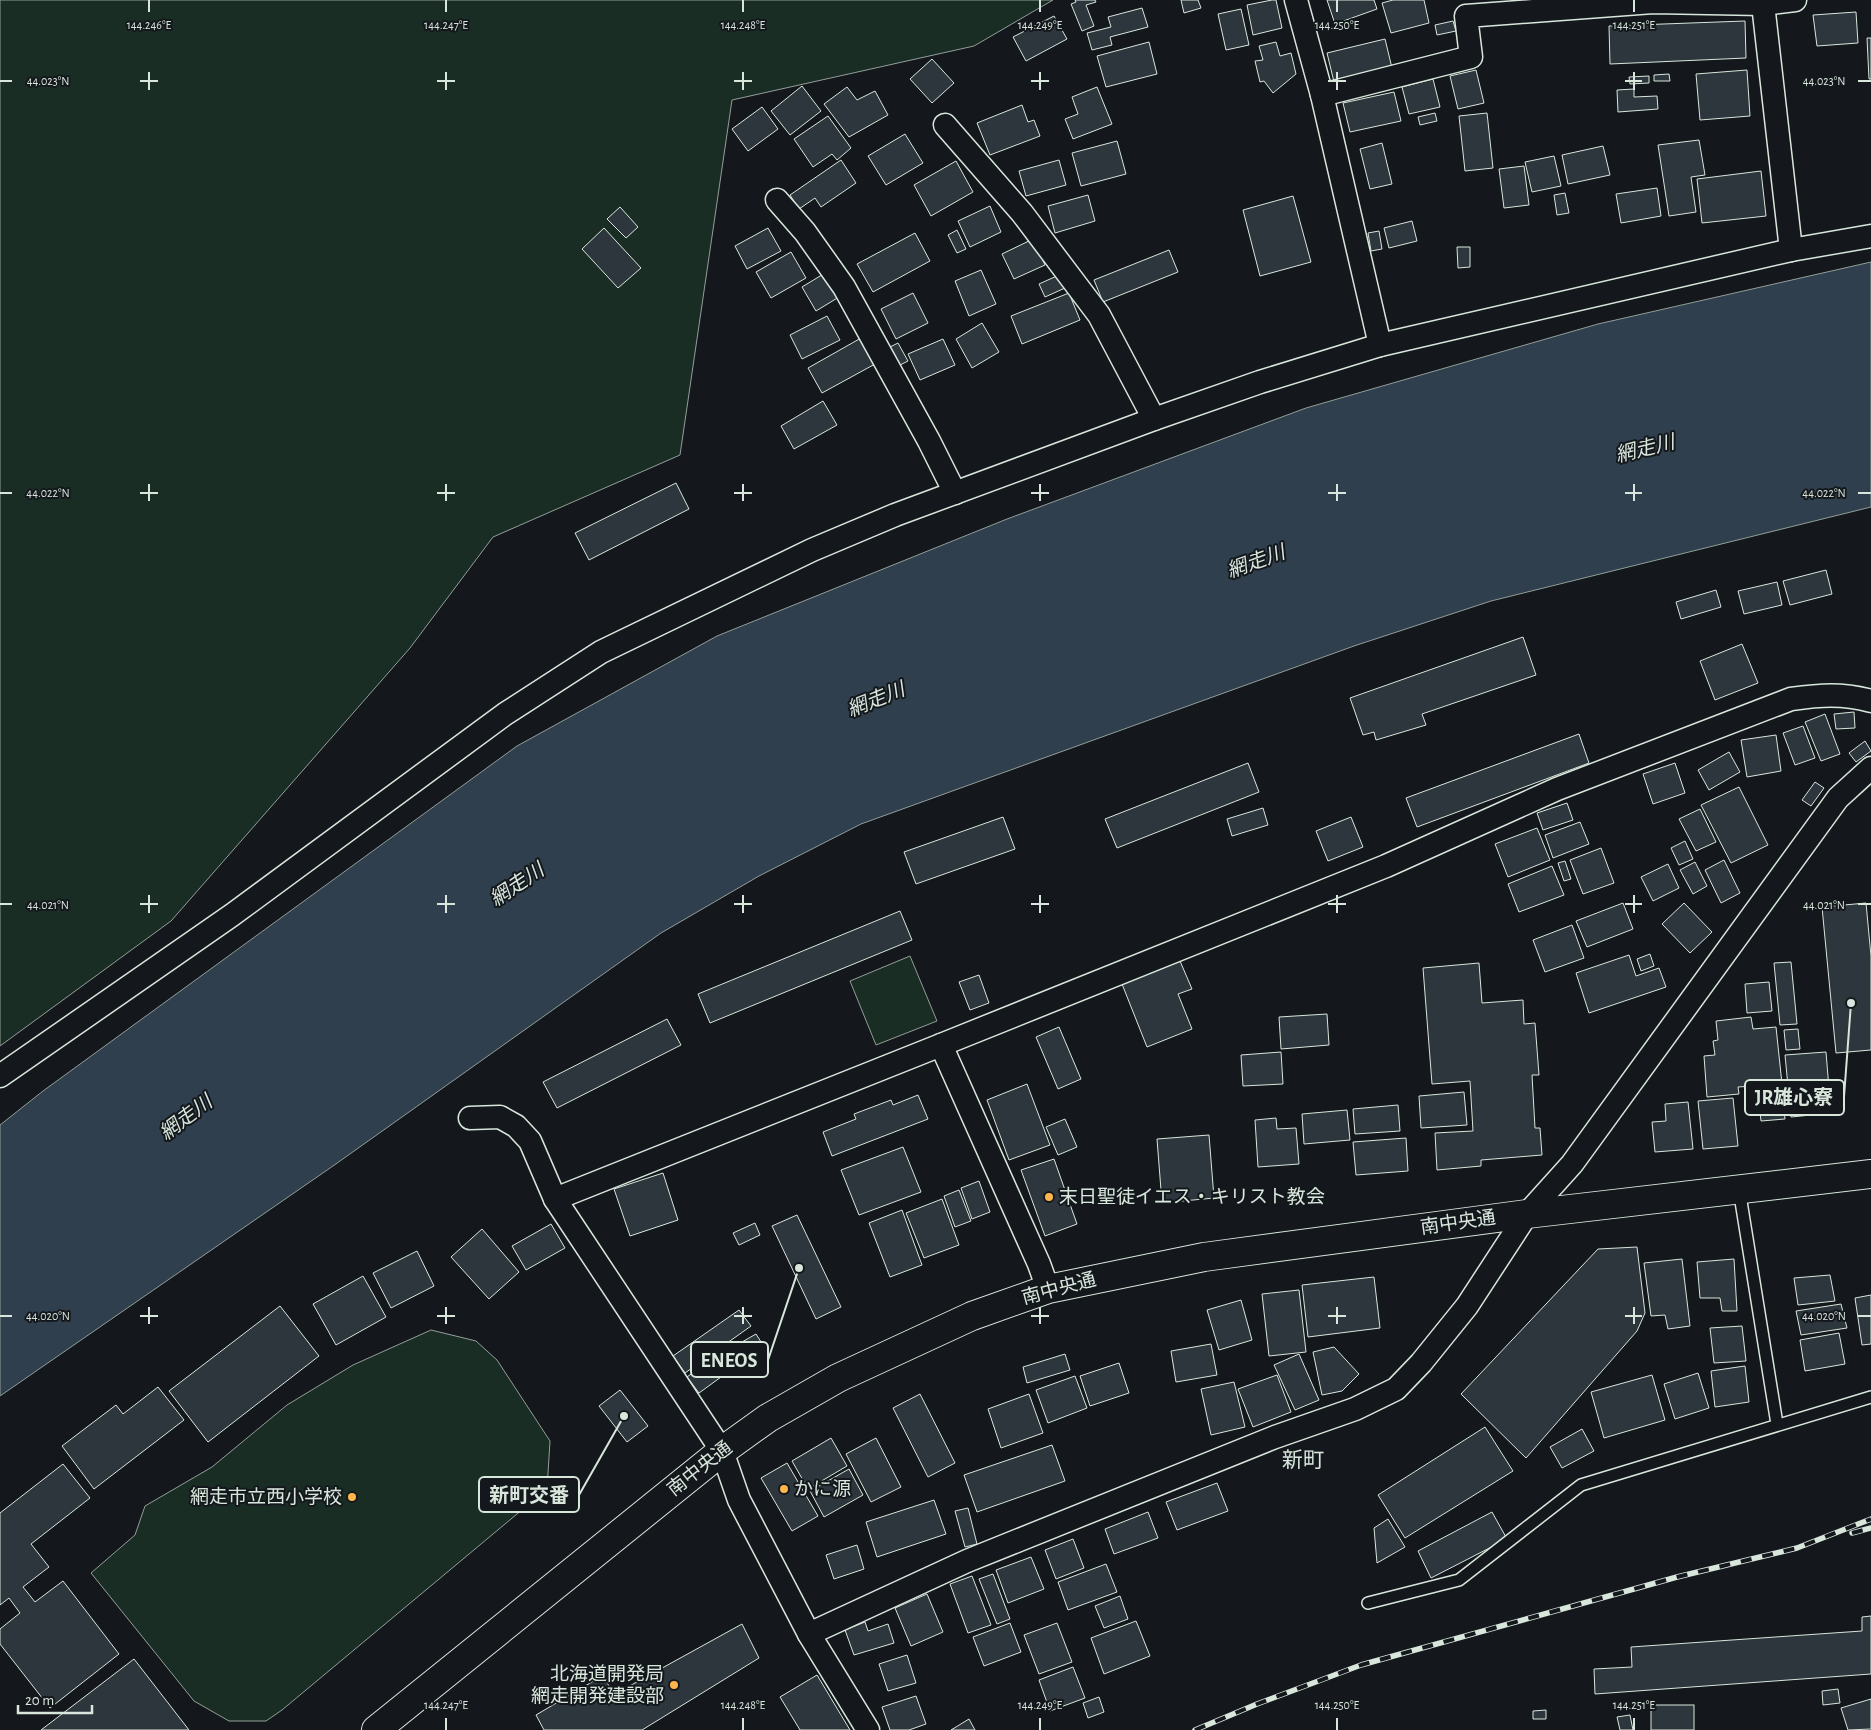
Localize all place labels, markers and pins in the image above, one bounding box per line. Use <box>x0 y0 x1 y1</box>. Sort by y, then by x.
callout: JR雄心寮 <box>1745 1080 1844 1115</box>
place label: 末日聖徒イエス・キリスト教会 <box>1059 1186 1325 1207</box>
marker: 末日聖徒イエス・キリスト教会 <box>1043 1191 1055 1203</box>
callout: ENEOS <box>691 1342 768 1377</box>
callout: 新町交番 <box>479 1477 579 1512</box>
place label: かに源 <box>794 1479 851 1499</box>
marker: かに源 <box>778 1483 790 1495</box>
place label: 網走市立西小学校 <box>190 1486 342 1507</box>
marker: 網走市立西小学校 <box>346 1491 358 1503</box>
place label: 北海道開発局 網走開発建設部 <box>531 1664 664 1706</box>
marker: 北海道開発局 網走開発建設部 <box>668 1679 680 1691</box>

